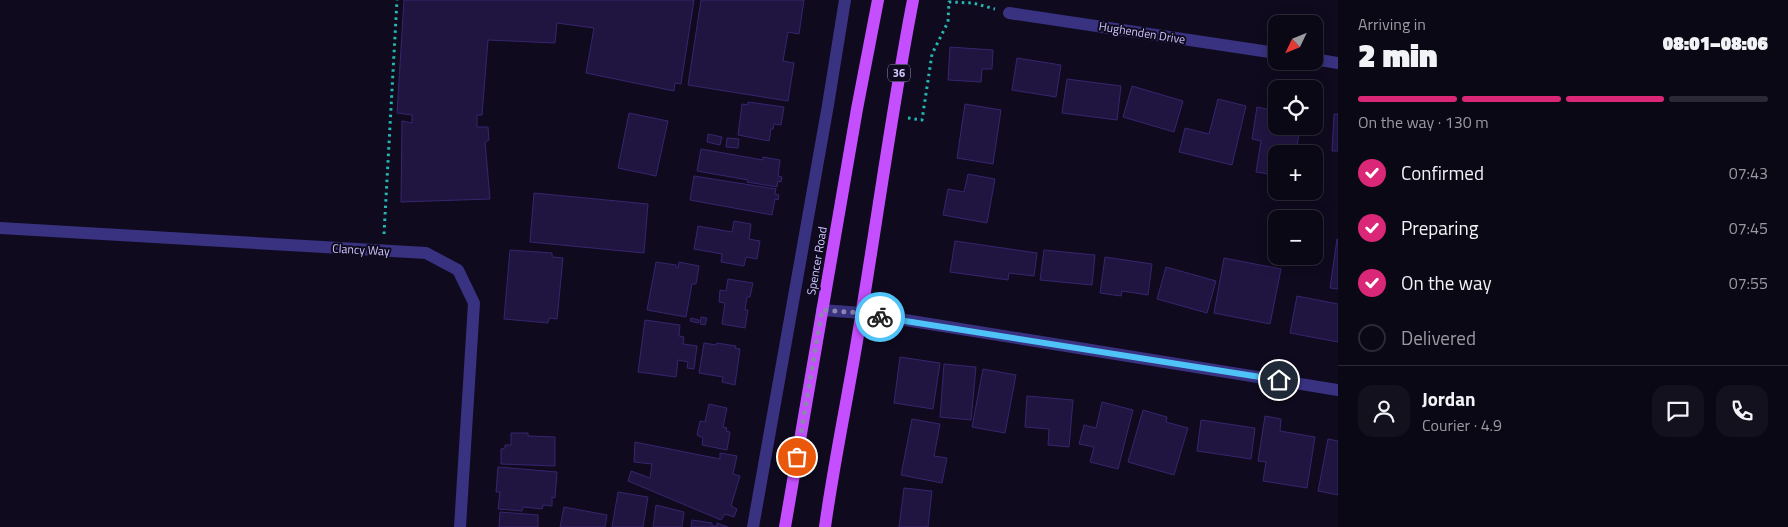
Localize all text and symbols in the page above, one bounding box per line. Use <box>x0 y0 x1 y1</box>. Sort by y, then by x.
text: Arriving in <box>1358 12 1426 36</box>
north arrow <box>1268 15 1322 70</box>
map controls <box>1268 15 1323 265</box>
street label: Hughenden Drive <box>1097 16 1187 49</box>
text: 08:01–08:06 <box>1663 28 1768 57</box>
text: 2 min <box>1358 31 1438 79</box>
road number: 36 <box>888 64 910 82</box>
button: locate <box>1268 80 1323 135</box>
text: On the way · 130 m <box>1358 110 1489 134</box>
button: + <box>1268 145 1323 200</box>
text: Confirmed <box>1401 158 1484 187</box>
icon: check <box>1358 159 1386 187</box>
text: 07:43 <box>1729 161 1768 185</box>
button: − <box>1268 210 1323 265</box>
text: Preparing <box>1401 213 1478 242</box>
icon: check <box>1358 214 1386 242</box>
text: 07:45 <box>1729 216 1768 240</box>
street label: Spencer Road <box>801 225 832 297</box>
street label: Clancy Way <box>332 239 390 261</box>
text: On the way <box>1401 268 1492 297</box>
icon: check <box>1358 269 1386 297</box>
text: 07:55 <box>1729 271 1768 295</box>
courier <box>855 292 905 342</box>
icon: bike <box>866 303 894 331</box>
text: Delivered <box>1401 323 1476 352</box>
pin <box>1258 359 1300 401</box>
icon: home <box>1265 366 1293 394</box>
text: Jordan <box>1422 384 1475 413</box>
button: person <box>1358 385 1410 437</box>
button: chat <box>1652 385 1704 437</box>
button: phone <box>1716 385 1768 437</box>
text: Courier · 4.9 <box>1422 413 1502 437</box>
pin <box>776 436 818 478</box>
icon: bag <box>783 443 811 471</box>

